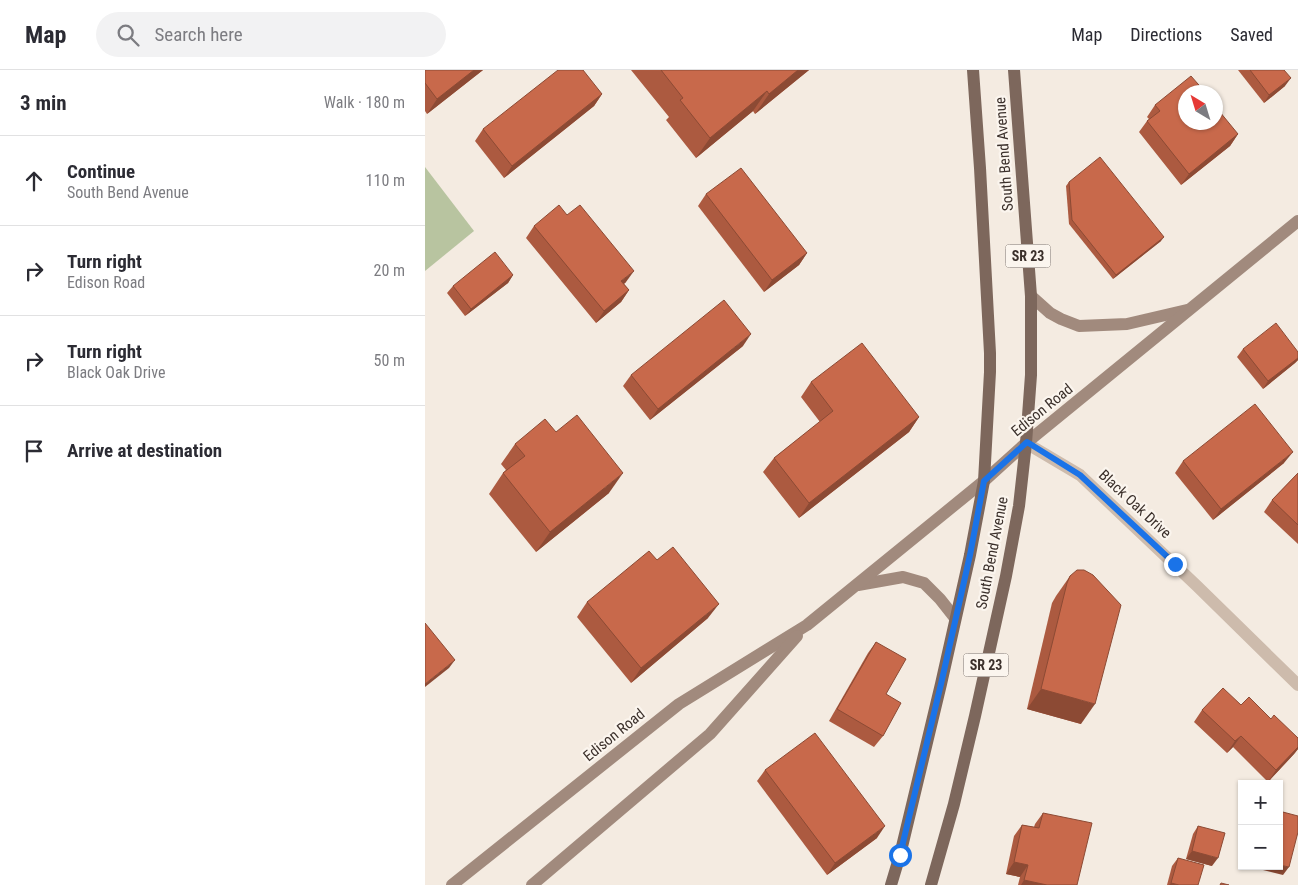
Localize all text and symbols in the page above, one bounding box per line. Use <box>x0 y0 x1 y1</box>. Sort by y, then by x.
search box <box>96 12 446 57</box>
text: Map <box>25 21 66 49</box>
icon: search <box>114 21 142 49</box>
text: Search here <box>154 23 243 46</box>
text: Map <box>1071 24 1102 45</box>
text: Directions <box>1130 24 1202 45</box>
text: Saved <box>1230 24 1273 45</box>
north arrow <box>1178 85 1223 130</box>
text: 3 min <box>20 91 67 115</box>
text: Walk · 180 m <box>324 93 405 112</box>
street label: South Bend Avenue <box>991 96 1017 212</box>
text: Continue <box>67 160 135 183</box>
icon: ahead <box>20 167 48 195</box>
text: 110 m <box>366 171 405 190</box>
text: South Bend Avenue <box>67 183 189 202</box>
road number: SR 23 <box>1005 245 1051 268</box>
text: Turn right <box>67 250 142 273</box>
icon: right <box>20 257 48 285</box>
text: 20 m <box>373 261 405 280</box>
text: Edison Road <box>67 273 145 292</box>
text: Turn right <box>67 340 142 363</box>
icon: right <box>20 347 48 375</box>
text: 50 m <box>373 351 405 370</box>
text: Black Oak Drive <box>67 363 165 382</box>
street label: Edison Road <box>1008 380 1076 440</box>
icon: arrive <box>20 437 48 465</box>
text: Arrive at destination <box>67 439 222 462</box>
street label: Black Oak Drive <box>1095 466 1175 542</box>
street label: South Bend Avenue <box>972 495 1012 611</box>
route end <box>1164 553 1187 576</box>
road number: SR 23 <box>963 654 1009 676</box>
street label: Edison Road <box>580 705 648 765</box>
map controls <box>1238 780 1283 870</box>
button: + <box>1238 780 1283 825</box>
button: − <box>1238 825 1283 870</box>
route start <box>889 844 912 867</box>

